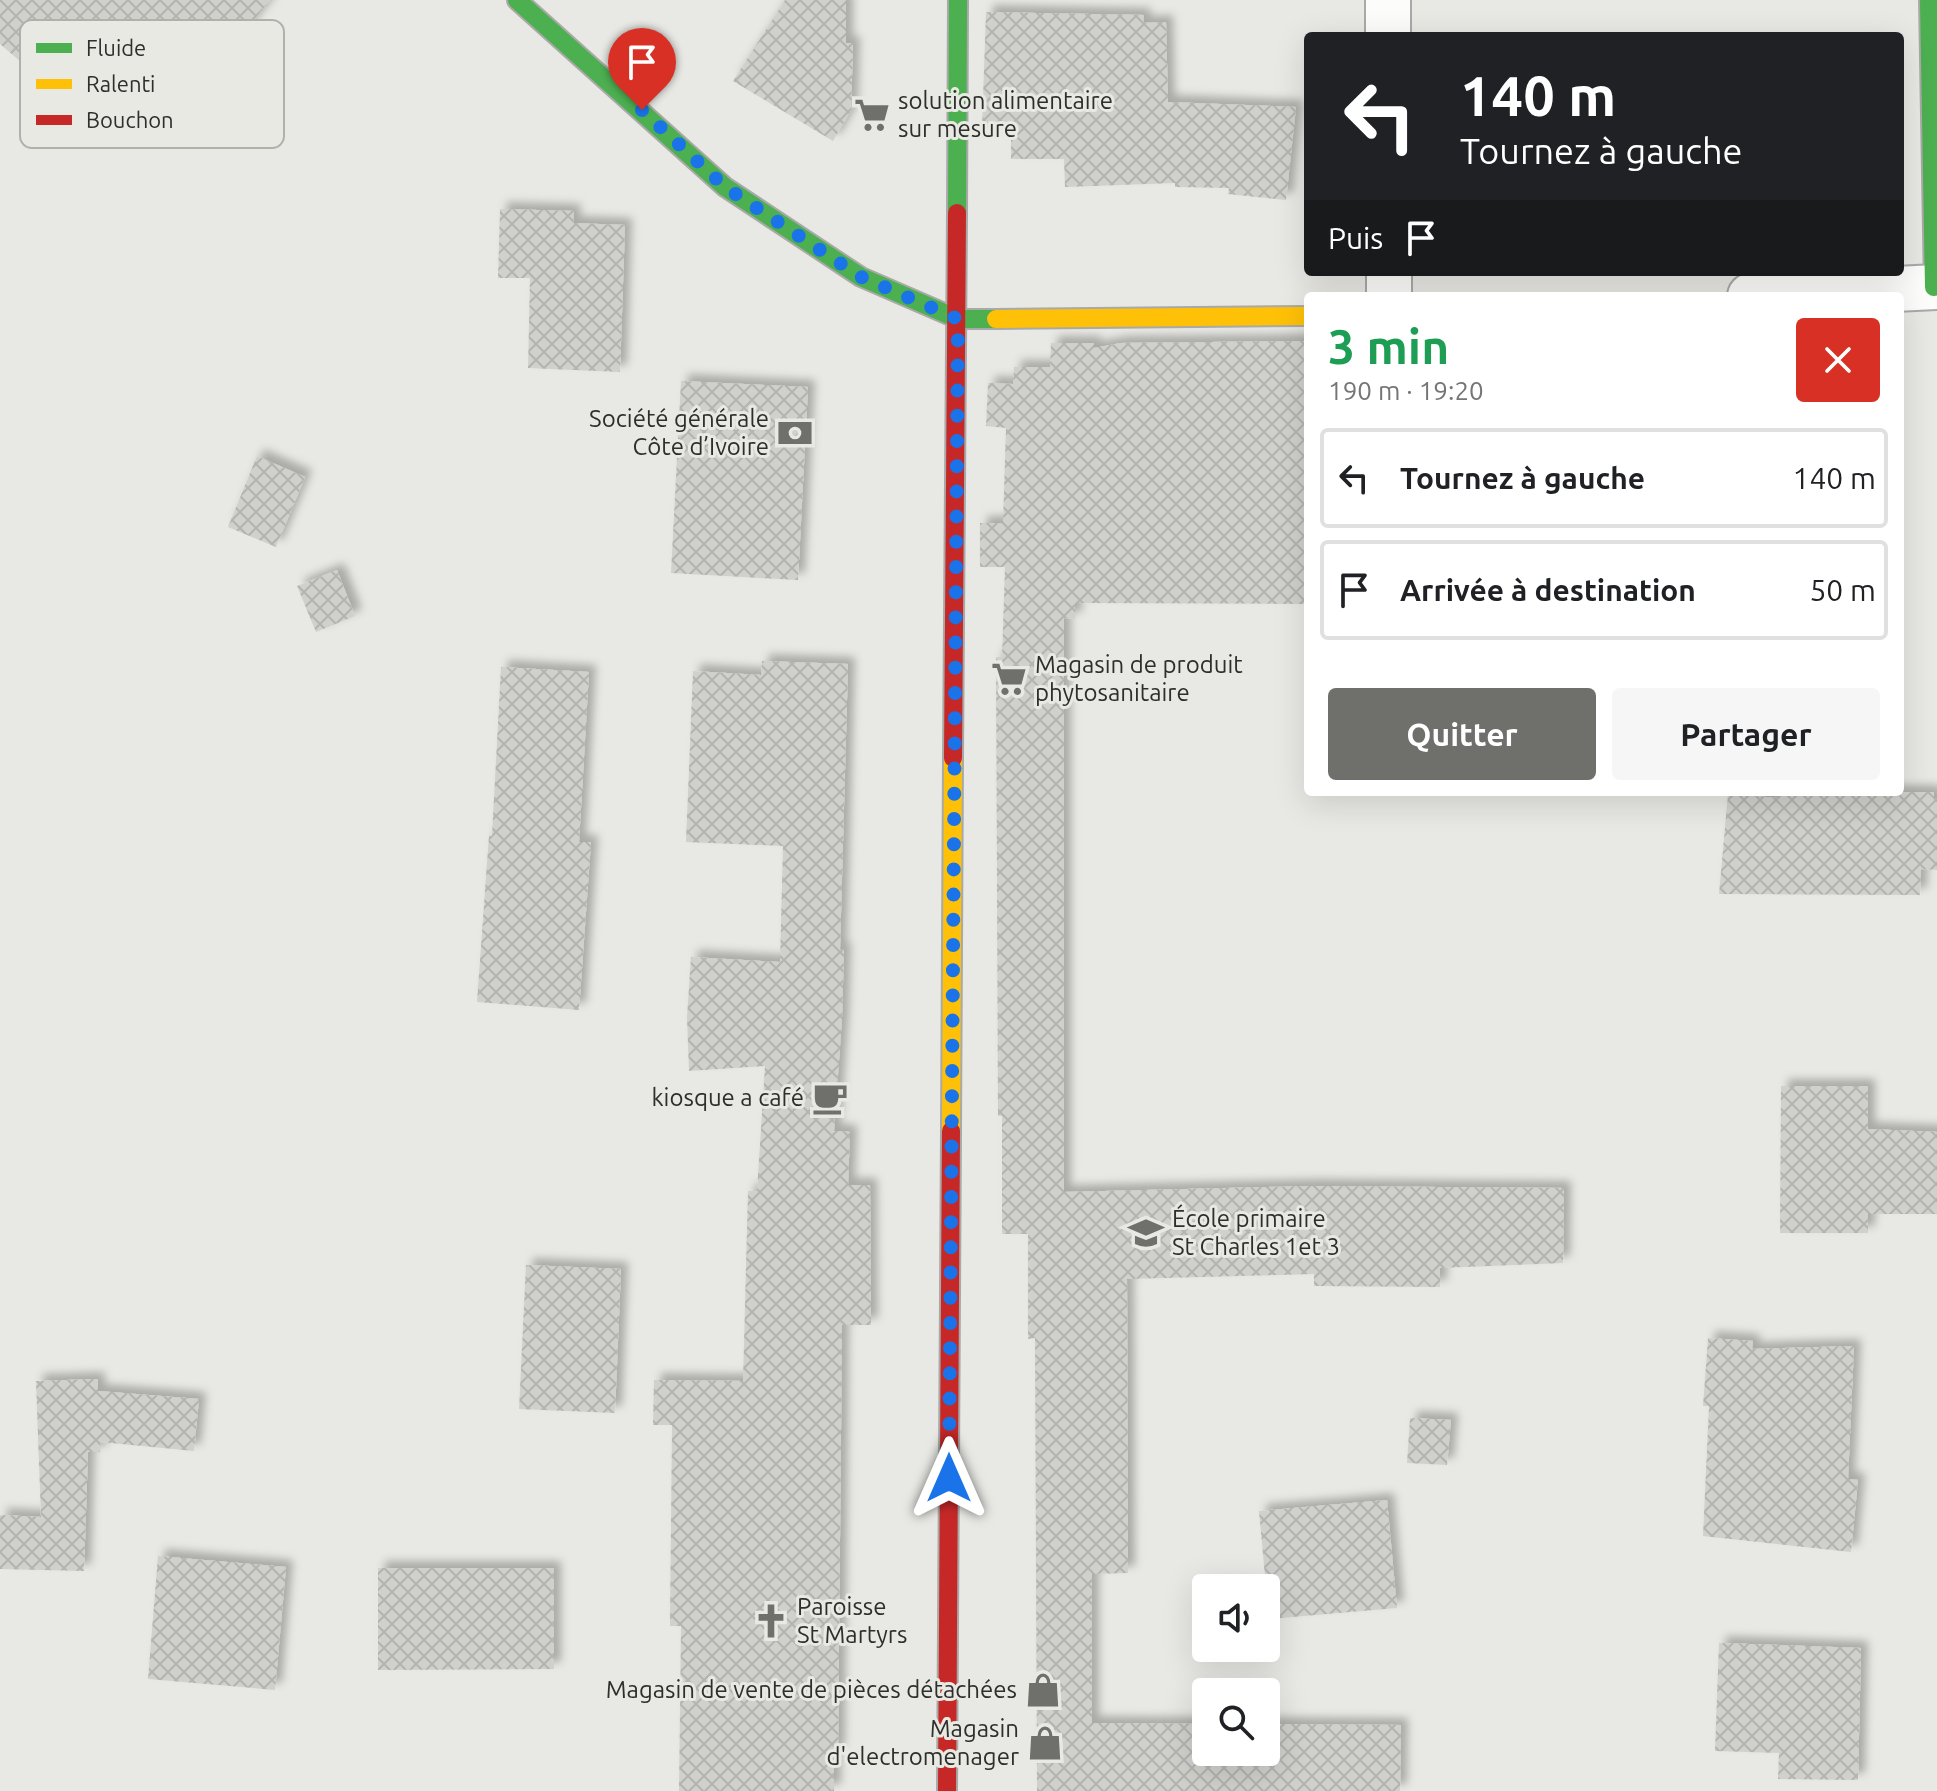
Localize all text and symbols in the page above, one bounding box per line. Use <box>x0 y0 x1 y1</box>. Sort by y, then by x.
legend <box>20 20 284 148</box>
pin <box>608 28 676 110</box>
text: Fluide <box>86 35 146 60</box>
icon: arrive <box>620 40 664 84</box>
icon: left <box>1328 64 1432 168</box>
text: 140 m <box>1460 64 1616 127</box>
text: Ralenti <box>86 71 155 96</box>
place label: solution alimentaire sur mesure <box>898 87 1113 142</box>
supermarket icon: solution alimentaire sur mesure <box>853 96 891 134</box>
text: Bouchon <box>86 107 174 132</box>
text: Tournez à gauche <box>1460 130 1742 171</box>
icon: arrive <box>1399 216 1443 260</box>
text: Puis <box>1328 221 1383 255</box>
button: close <box>1796 318 1880 402</box>
text: 3 min <box>1328 319 1449 373</box>
text: 190 m · 19:20 <box>1328 376 1484 405</box>
place label: Société générale Côte d’Ivoire <box>589 405 769 460</box>
bank icon: Société générale Côte d’Ivoire <box>776 414 814 452</box>
icon: left <box>1332 456 1376 500</box>
text: Tournez à gauche <box>1400 461 1645 495</box>
text: 140 m <box>1792 461 1876 495</box>
icon: arrive <box>1332 568 1376 612</box>
text: Arrivée à destination <box>1400 573 1696 607</box>
text: 50 m <box>1809 573 1876 607</box>
place label: Magasin de produit phytosanitaire <box>1035 651 1243 706</box>
supermarket icon: Magasin de produit phytosanitaire <box>990 660 1028 698</box>
button: Quitter <box>1328 688 1596 780</box>
button: Partager <box>1612 688 1880 780</box>
cafe icon: kiosque a café <box>811 1079 849 1117</box>
place label: kiosque a café <box>651 1084 804 1111</box>
place label: École primaire St Charles 1et 3 <box>1172 1204 1340 1260</box>
school or university icon: École primaire St Charles 1et 3 <box>1127 1214 1165 1252</box>
position arrow <box>907 1436 991 1520</box>
map controls <box>1192 1574 1280 1766</box>
button: sound <box>1192 1574 1280 1662</box>
place label: Paroisse St Martyrs <box>797 1593 907 1648</box>
church icon: Paroisse St Martyrs <box>752 1602 790 1640</box>
shop icon: Magasin de vente de pièces détachées <box>1024 1671 1062 1709</box>
place label: Magasin de vente de pièces détachées <box>606 1676 1017 1703</box>
button: search <box>1192 1678 1280 1766</box>
place label: Magasin d'electromenager <box>827 1715 1019 1770</box>
shop icon: Magasin d'electromenager <box>1026 1724 1064 1762</box>

